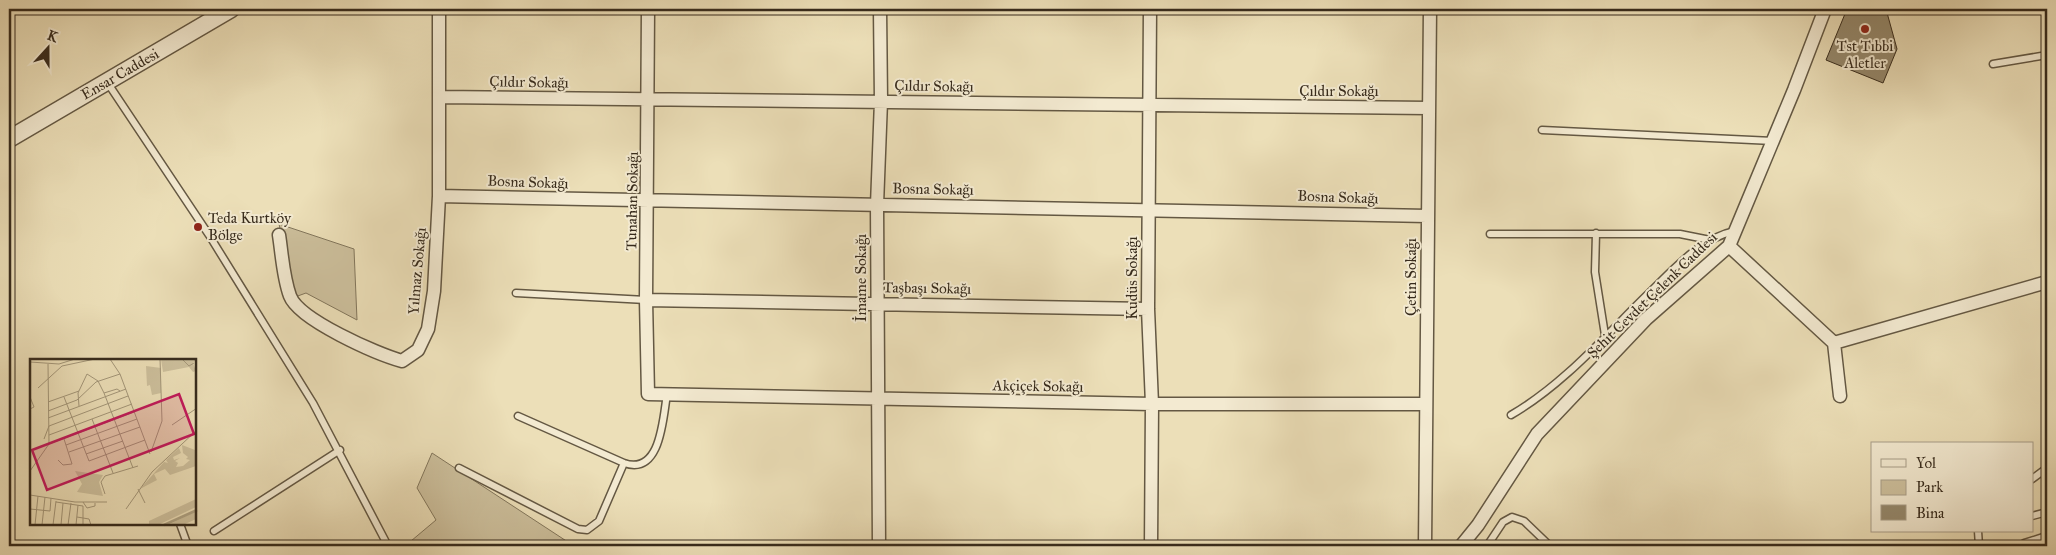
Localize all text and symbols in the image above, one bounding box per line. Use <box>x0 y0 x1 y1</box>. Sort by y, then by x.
north arrow <box>22 22 72 72</box>
marker: Tst Tıbbi Aletler <box>1859 23 1871 35</box>
text: K <box>45 27 61 46</box>
place label: Tst Tıbbi Aletler <box>1837 37 1893 72</box>
street label: Ensar Caddesi <box>78 44 162 104</box>
street label: Çıldır Sokağı <box>489 72 569 92</box>
street label: Çıldır Sokağı <box>894 76 974 96</box>
street label: Çıldır Sokağı <box>1299 82 1379 100</box>
street label: Tunahan Sokağı <box>622 151 642 251</box>
street label: Bosna Sokağı <box>487 172 569 192</box>
street label: Bosna Sokağı <box>892 179 974 199</box>
street label: Bosna Sokağı <box>1297 187 1379 207</box>
place label: Teda Kurtköy Bölge <box>208 209 292 244</box>
marker: Teda Kurtköy Bölge <box>192 221 204 233</box>
street label: Yılmaz Sokağı <box>404 227 430 315</box>
street label: Şehit Cevdet Çelenk Caddesi <box>1583 228 1721 362</box>
street label: İmame Sokağı <box>852 234 870 322</box>
street label: Kudüs Sokağı <box>1123 236 1141 320</box>
street label: Çetin Sokağı <box>1402 238 1420 316</box>
street label: Taşbaşı Sokağı <box>883 278 971 298</box>
inset map <box>30 359 196 525</box>
street label: Akçiçek Sokağı <box>991 376 1084 396</box>
legend <box>1871 442 2034 532</box>
text: Yol <box>1916 454 1937 472</box>
text: Park <box>1916 478 1943 496</box>
text: Bina <box>1916 504 1945 522</box>

